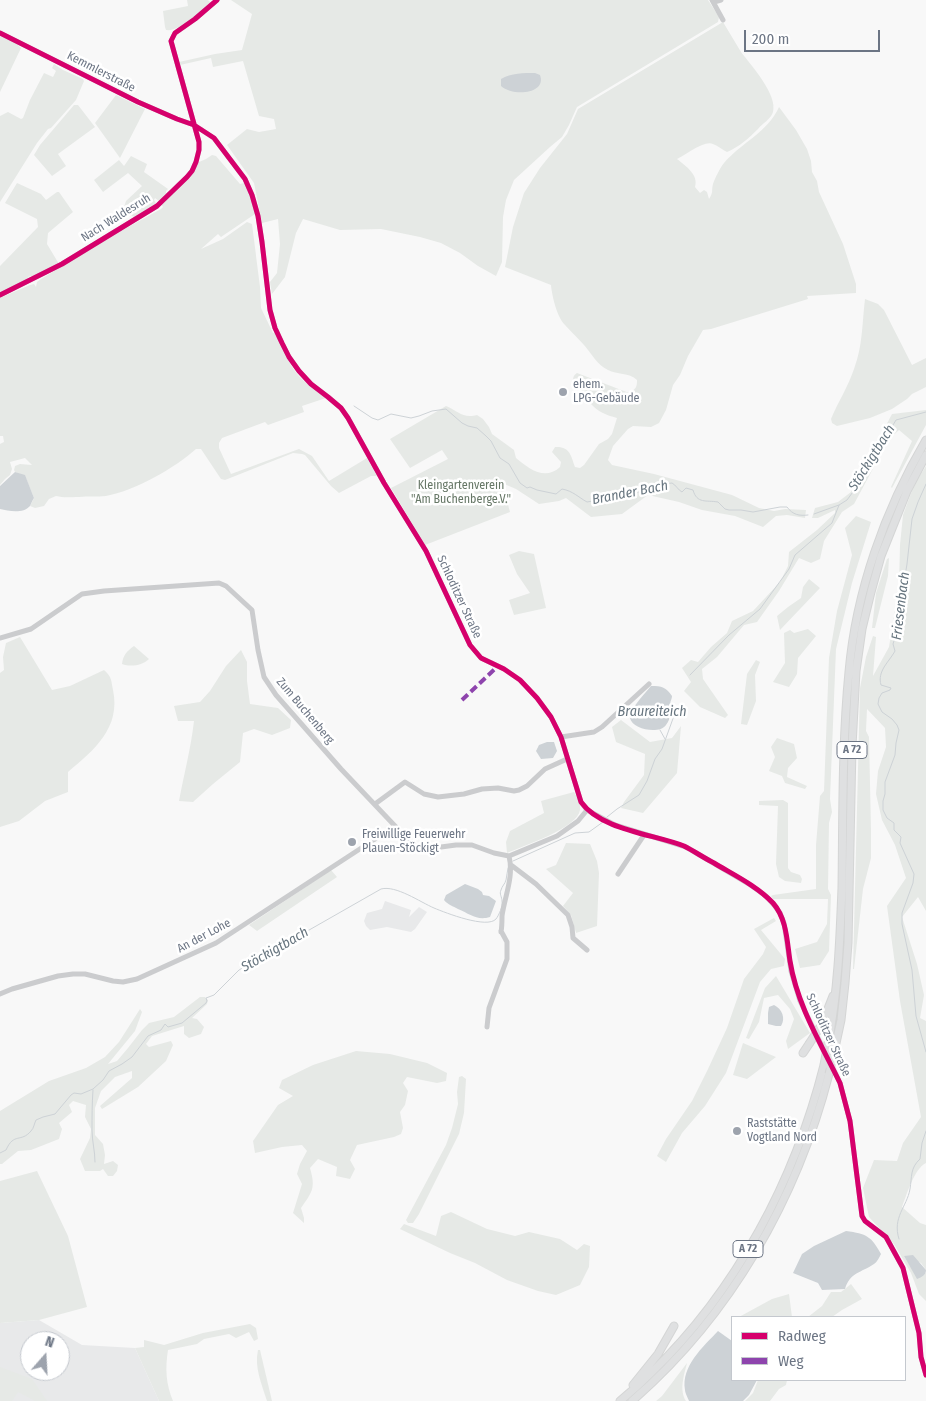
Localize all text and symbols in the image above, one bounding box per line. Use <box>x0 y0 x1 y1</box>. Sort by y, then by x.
scale bar <box>746 20 882 52</box>
text: 200 m <box>752 30 789 48</box>
street label: Kemmlerstraße <box>64 49 138 95</box>
street label: Nach Waldesruh <box>79 191 153 245</box>
place label: ehem. LPG-Gebäude <box>573 378 639 406</box>
marker: ehem. LPG-Gebäude <box>557 386 569 398</box>
water label: Stöckigtbach <box>845 422 899 494</box>
water label: Brander Bach <box>591 477 669 509</box>
park label: Kleingartenverein "Am Buchenberge.V." <box>411 479 511 507</box>
street label: Schloditzer Straße <box>434 553 484 641</box>
water label: Friesenbach <box>888 571 914 641</box>
street label: Zum Buchenberg <box>273 675 337 747</box>
water label: Braureiteich <box>617 704 687 720</box>
road number: A 72 <box>837 742 867 758</box>
place label: Freiwillige Feuerwehr Plauen-Stöckigt <box>362 828 466 856</box>
marker: Freiwillige Feuerwehr Plauen-Stöckigt <box>346 836 358 848</box>
street label: An der Lohe <box>175 916 233 956</box>
water label: Stöckigtbach <box>238 924 312 976</box>
street label: Schloditzer Straße <box>803 991 853 1079</box>
place label: Raststätte Vogtland Nord <box>747 1117 817 1145</box>
marker: Raststätte Vogtland Nord <box>731 1125 743 1137</box>
road number: A 72 <box>733 1240 763 1258</box>
legend <box>731 1316 906 1381</box>
text: Radweg <box>778 1327 826 1345</box>
north arrow <box>20 1331 70 1381</box>
text: N <box>43 1333 56 1352</box>
text: Weg <box>778 1352 804 1370</box>

